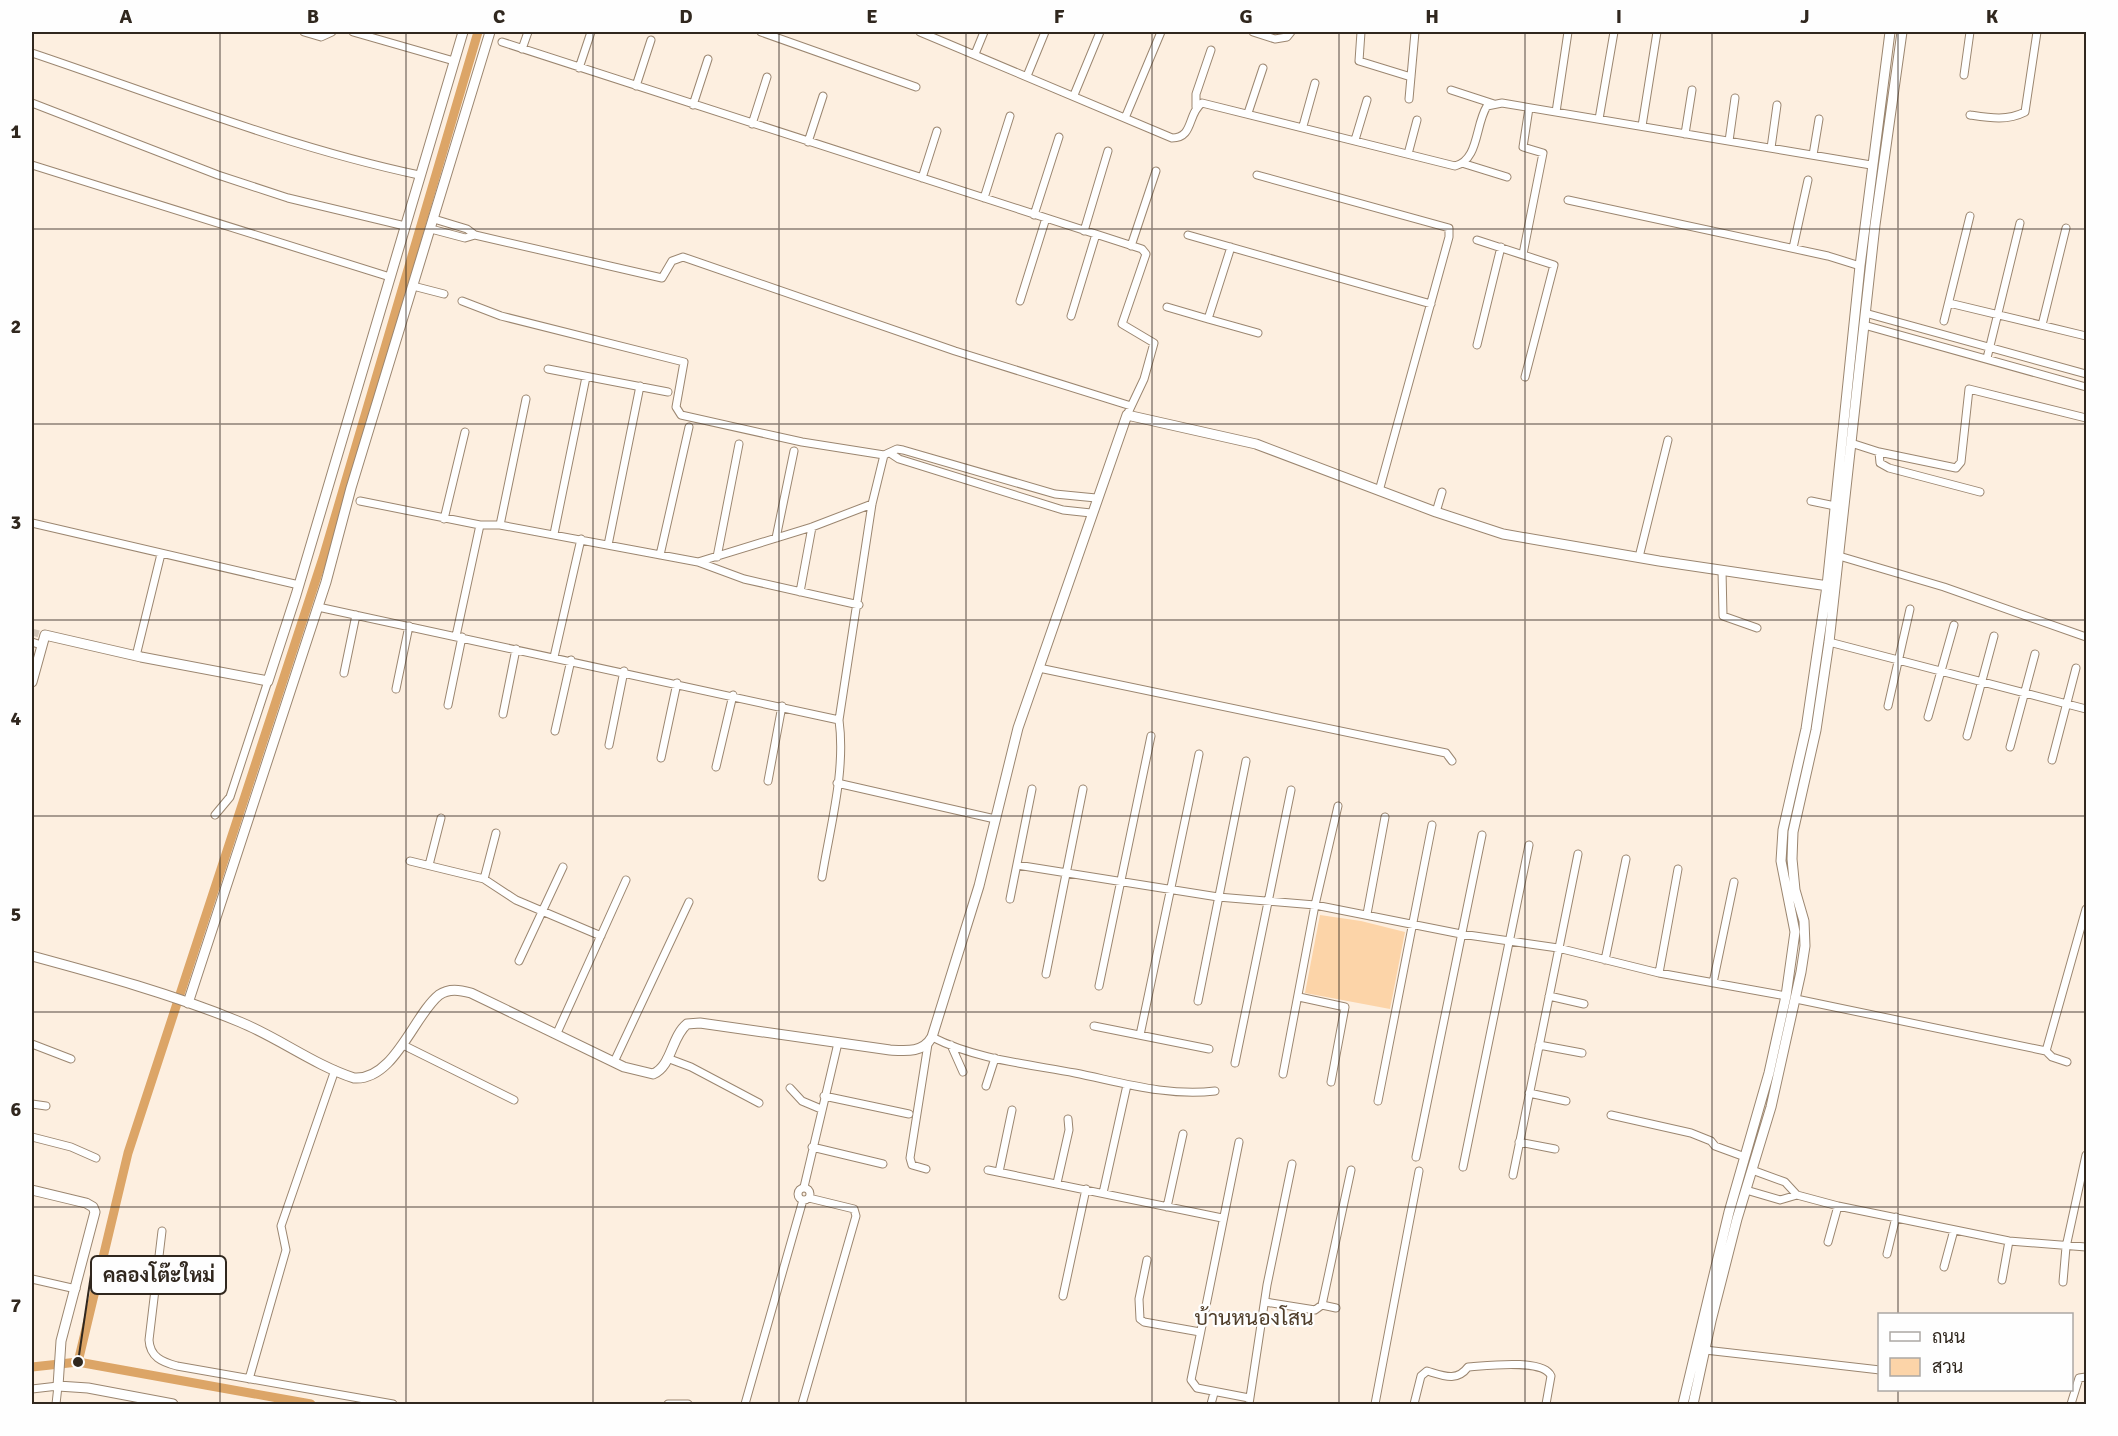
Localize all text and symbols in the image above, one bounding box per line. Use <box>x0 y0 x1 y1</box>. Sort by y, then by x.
text: A <box>120 4 133 29</box>
text: B <box>307 4 319 29</box>
text: C <box>493 4 505 29</box>
text: D <box>679 4 693 29</box>
text: E <box>866 4 878 29</box>
text: F <box>1054 4 1065 29</box>
text: G <box>1239 4 1253 29</box>
text: H <box>1425 4 1439 29</box>
text: I <box>1616 4 1622 29</box>
text: J <box>1800 4 1810 29</box>
text: K <box>1986 4 1999 29</box>
text: 1 <box>11 119 22 144</box>
text: 2 <box>11 314 21 339</box>
text: 3 <box>11 510 21 535</box>
text: 4 <box>11 706 22 731</box>
text: 5 <box>11 902 21 927</box>
text: 6 <box>11 1097 22 1122</box>
callout: คลองโต๊ะใหม่ <box>91 1256 226 1294</box>
text: คลองโต๊ะใหม่ <box>103 1261 215 1288</box>
text: 7 <box>11 1293 22 1318</box>
district label: บ้านหนองโสน <box>1194 1305 1314 1331</box>
legend <box>1878 1313 2073 1391</box>
text: ถนน <box>1932 1326 1965 1348</box>
text: สวน <box>1932 1356 1963 1378</box>

